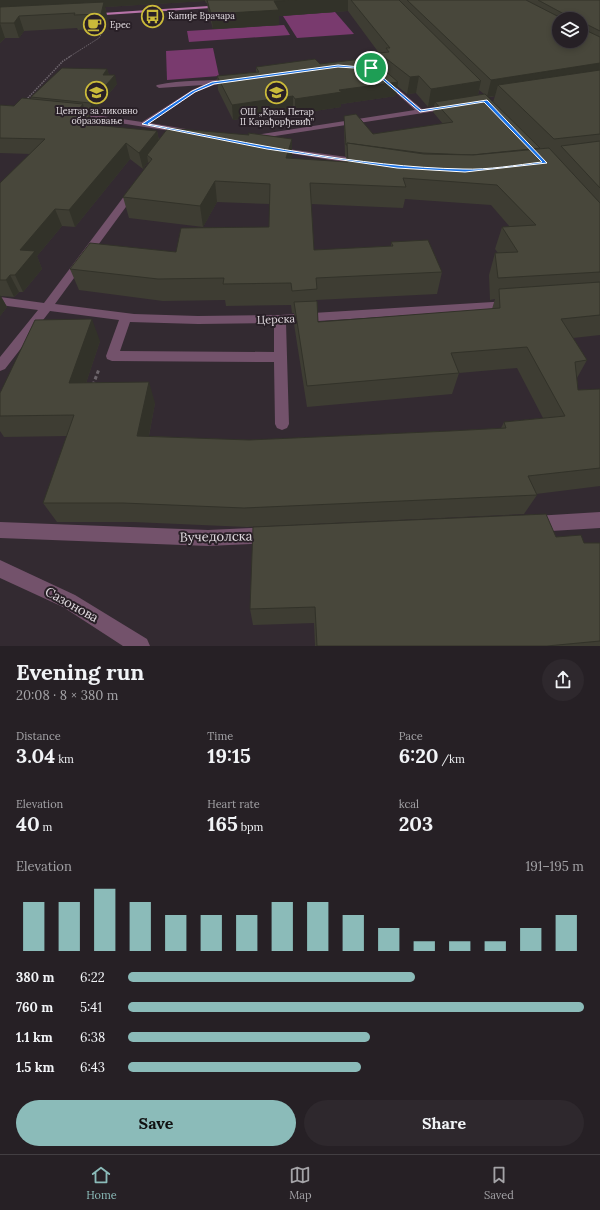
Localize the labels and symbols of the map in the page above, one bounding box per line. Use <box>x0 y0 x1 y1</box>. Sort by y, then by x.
bus stop icon: Капије Врачара <box>139 3 165 29</box>
place label: Капије Врачара <box>168 10 235 21</box>
cafe icon: Ерес <box>81 12 107 38</box>
place label: Ерес <box>110 19 131 30</box>
pin <box>354 51 388 85</box>
school or university icon: Центар за ликовно образовање <box>84 79 110 105</box>
school or university icon: ОШ „Краљ Петар II Карађорђевић” <box>264 80 290 106</box>
place label: Центар за ликовно образовање <box>56 105 138 126</box>
place label: ОШ „Краљ Петар II Карађорђевић” <box>240 106 314 128</box>
street label: Церска <box>257 311 296 327</box>
street label: Вучедолска <box>179 527 253 546</box>
street label: Сазонова <box>42 583 102 626</box>

